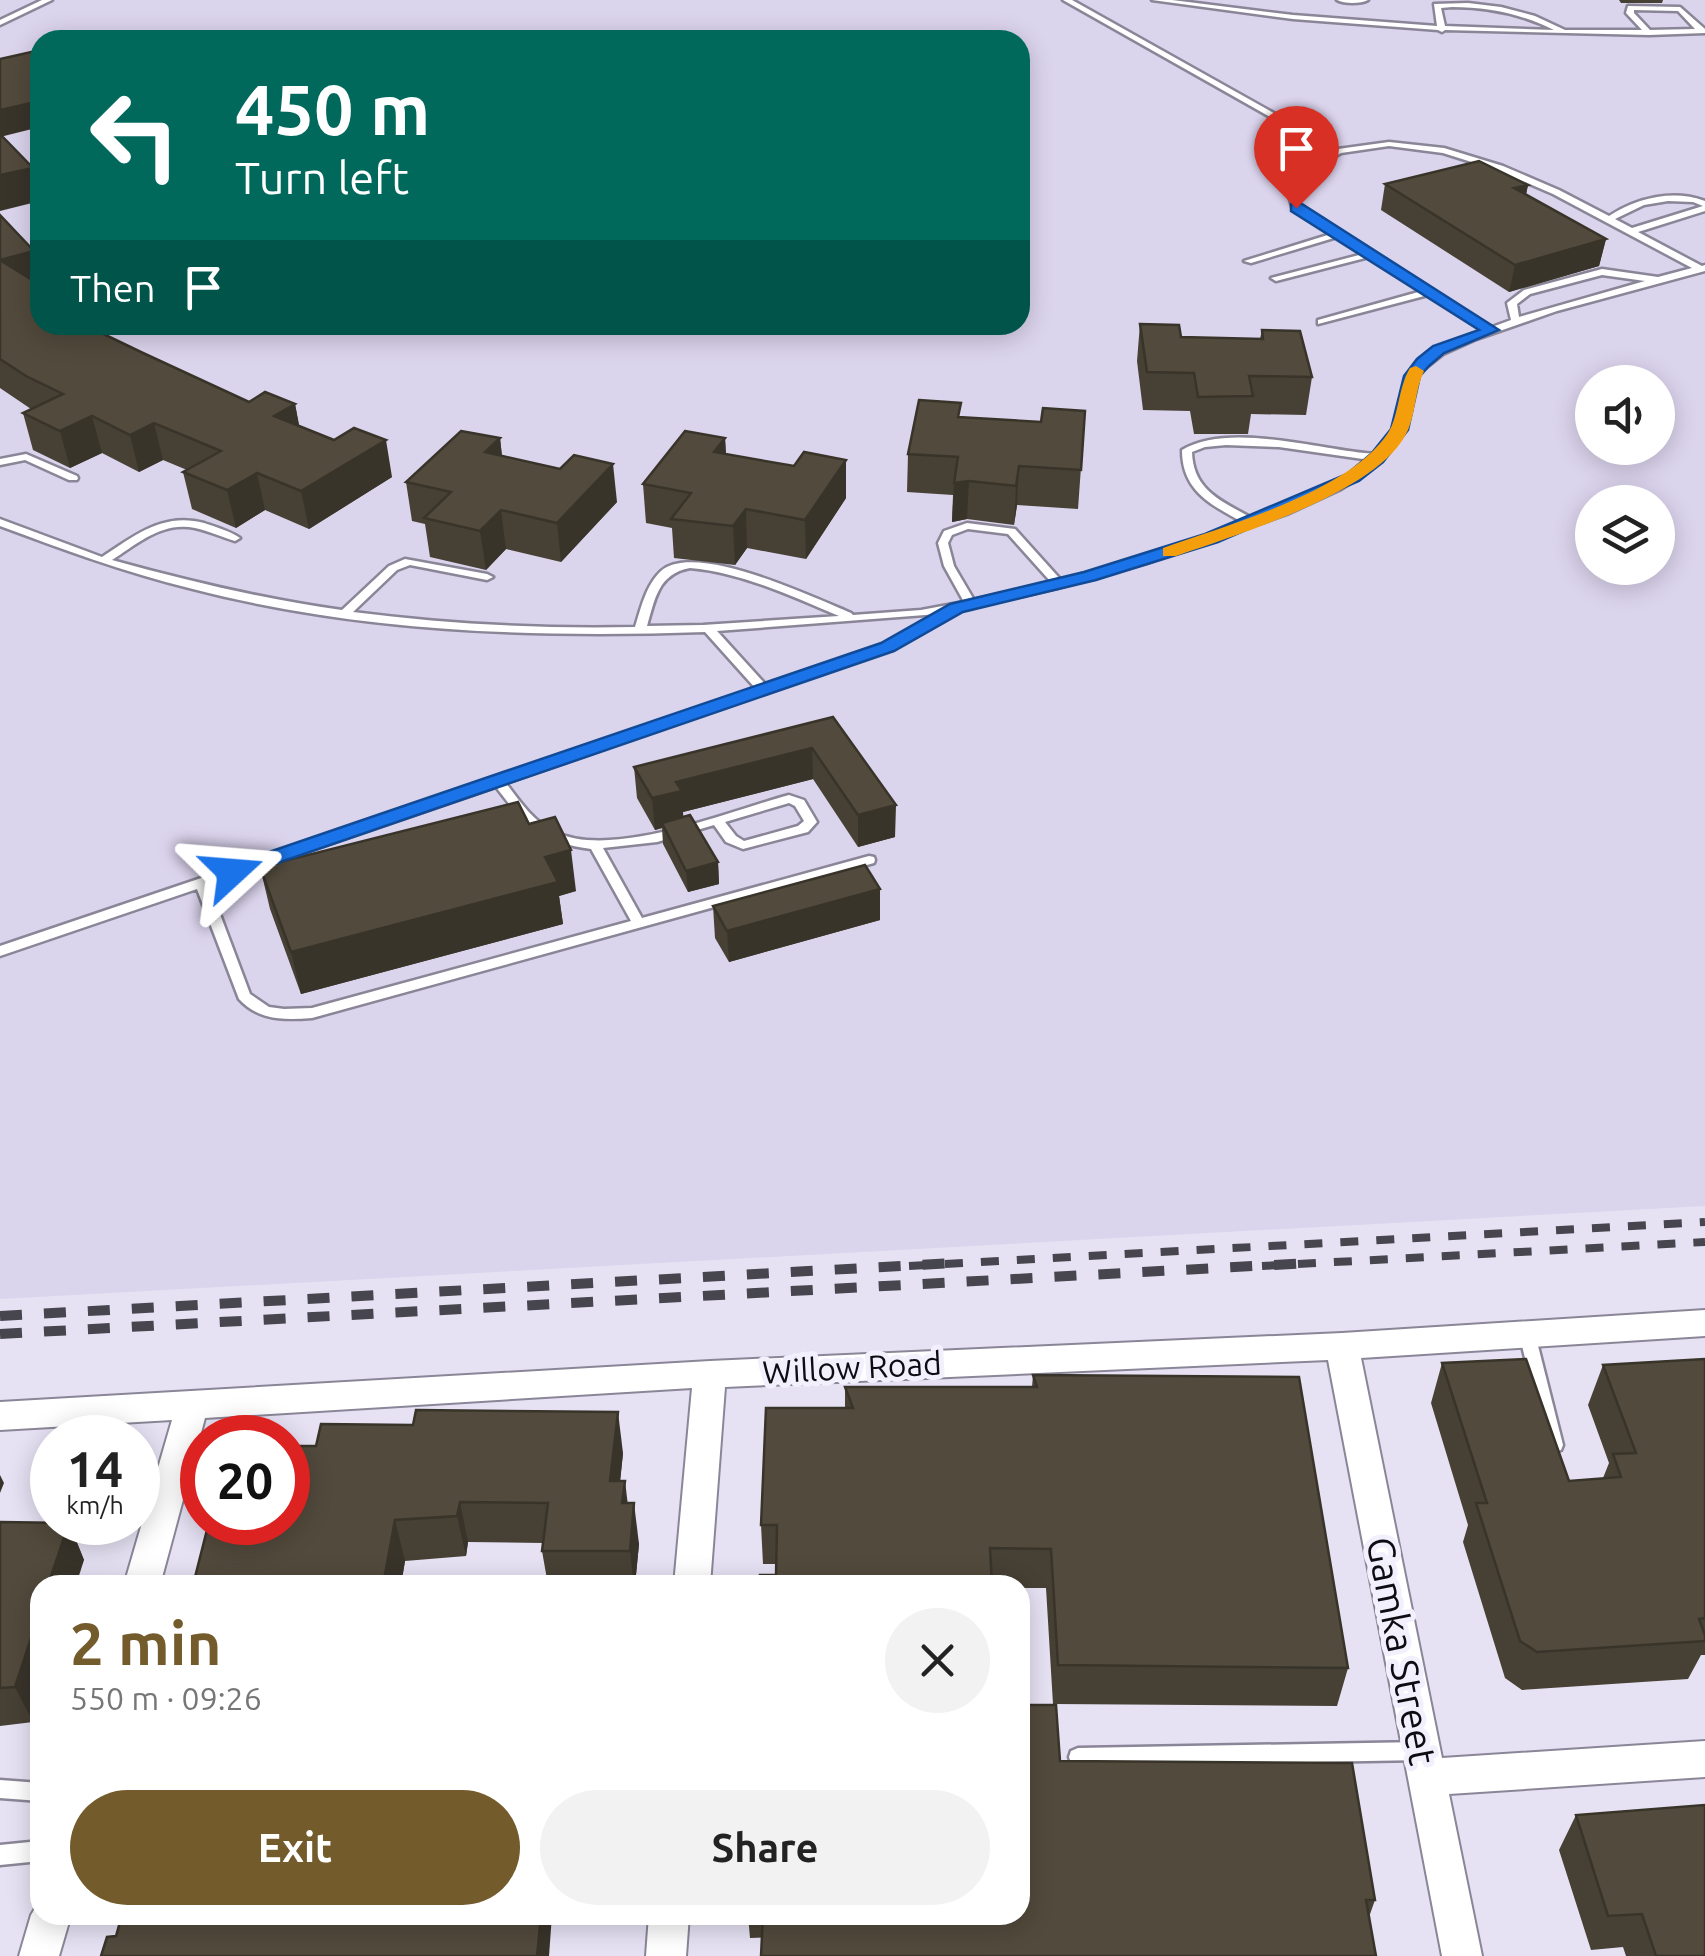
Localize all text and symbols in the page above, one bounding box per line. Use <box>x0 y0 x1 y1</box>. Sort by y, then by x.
icon: left <box>70 70 200 200</box>
text: 450 m <box>235 70 430 148</box>
pin <box>1254 106 1339 209</box>
icon: arrive <box>1269 121 1324 176</box>
text: Turn left <box>235 152 409 203</box>
icon: arrive <box>176 260 231 315</box>
text: Then <box>70 267 156 309</box>
map controls <box>1575 365 1675 585</box>
button: sound <box>1575 365 1675 465</box>
button: layers <box>1575 485 1675 585</box>
position arrow <box>180 820 284 924</box>
street label: Willow Road <box>761 1344 942 1390</box>
speed limit sign: 20 <box>180 1415 310 1545</box>
text: 14 <box>67 1440 123 1496</box>
text: km/h <box>66 1491 124 1519</box>
street label: Gamka Street <box>1359 1533 1445 1768</box>
button: close <box>885 1608 990 1713</box>
text: 2 min <box>70 1609 222 1676</box>
text: 550 m · 09:26 <box>70 1680 262 1716</box>
button: Exit <box>70 1790 520 1905</box>
button: Share <box>540 1790 990 1905</box>

